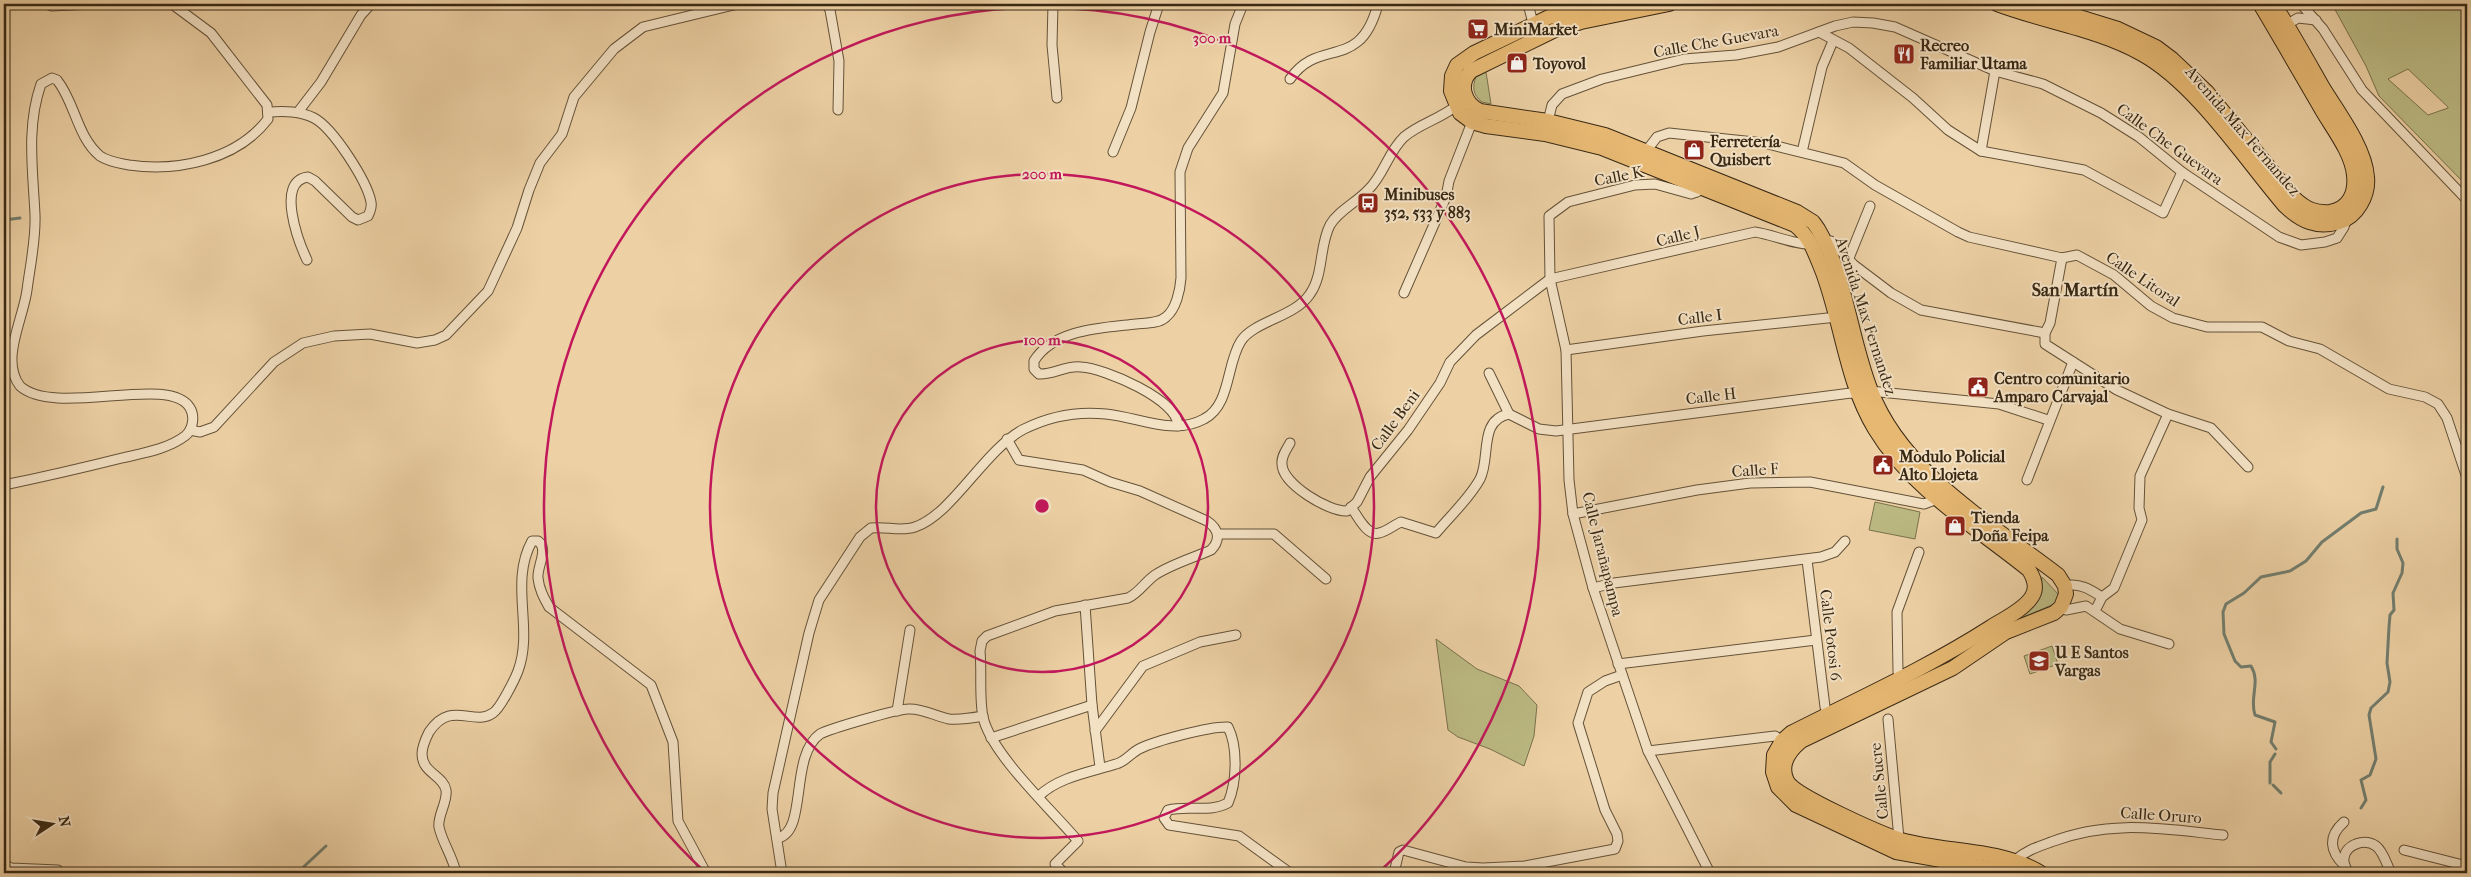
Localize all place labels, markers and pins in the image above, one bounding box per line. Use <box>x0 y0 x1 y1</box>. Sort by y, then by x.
supermarket icon: MiniMarket <box>1466 17 1490 41</box>
place label: MiniMarket <box>1493 20 1578 39</box>
place label: Recreo Familiar Utama <box>1919 36 2028 73</box>
restaurant icon: Recreo Familiar Utama <box>1892 42 1916 66</box>
shop icon: Toyovol <box>1505 51 1529 75</box>
place label: Toyovol <box>1532 54 1587 74</box>
place label: Ferretería Quisbert <box>1709 132 1781 169</box>
shop icon: Ferretería Quisbert <box>1682 138 1706 162</box>
place label: Minibuses 352, 533 y 883 <box>1383 185 1471 223</box>
bus stop icon: Minibuses 352, 533 y 883 <box>1356 191 1380 215</box>
place label: Centro comunitario Amparo Carvajal <box>1993 369 2130 407</box>
public building icon: Centro comunitario Amparo Carvajal <box>1966 375 1990 399</box>
place label: Modulo Policial Alto Llojeta <box>1898 447 2006 484</box>
public building icon: Modulo Policial Alto Llojeta <box>1871 453 1895 477</box>
centre of rings <box>1033 497 1051 515</box>
place label: Tienda Doña Feipa <box>1970 508 2049 546</box>
shop icon: Tienda Doña Feipa <box>1943 514 1967 538</box>
place label: U E Santos Vargas <box>2054 643 2129 681</box>
school or university icon: U E Santos Vargas <box>2027 649 2051 673</box>

